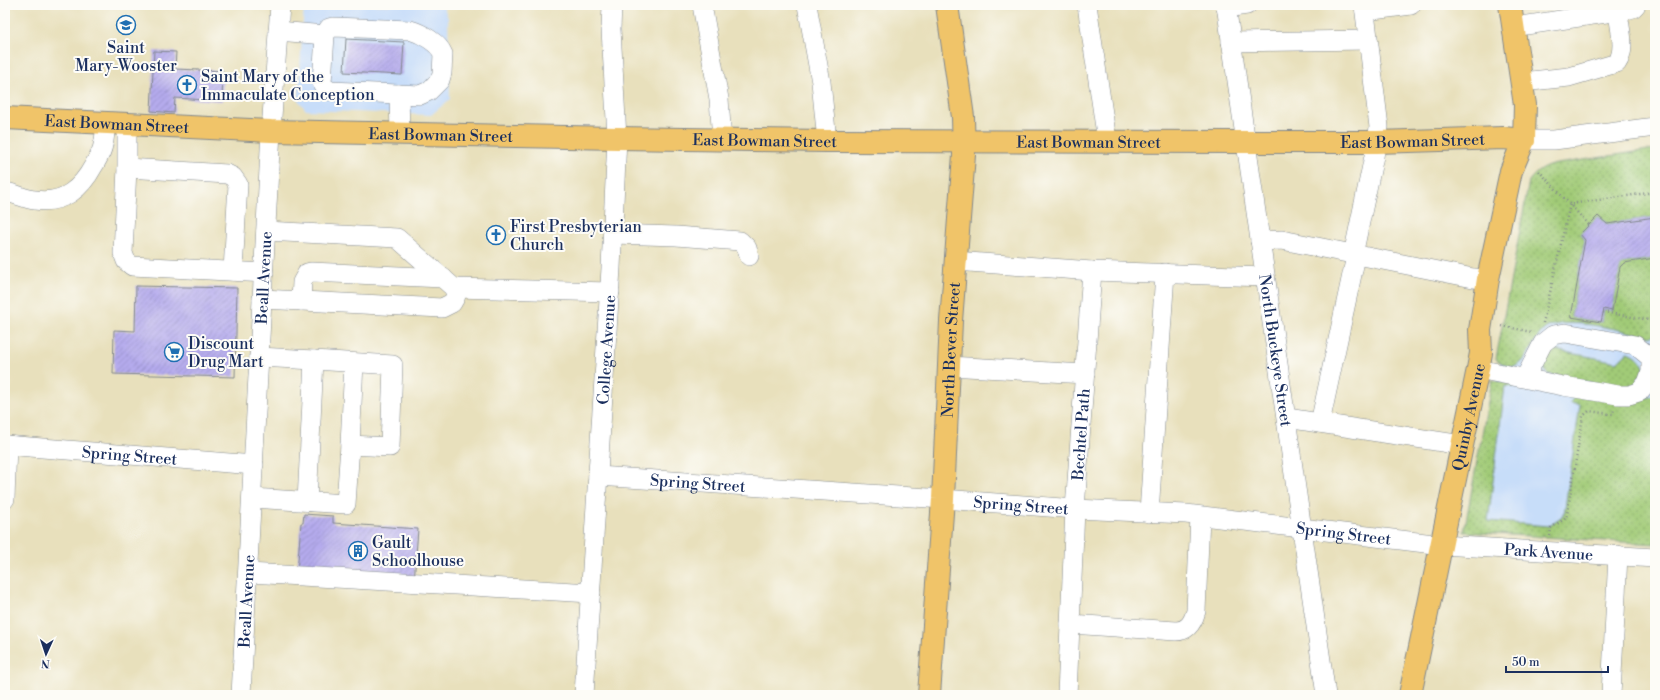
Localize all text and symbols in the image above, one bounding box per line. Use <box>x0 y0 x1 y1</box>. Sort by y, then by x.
school or university icon: Saint Mary-Wooster <box>115 14 137 36</box>
place label: Saint Mary-Wooster <box>75 38 177 76</box>
place label: Saint Mary of the Immaculate Conception <box>201 67 375 105</box>
church icon: Saint Mary of the Immaculate Conception <box>176 74 198 96</box>
street label: East Bowman Street <box>44 111 190 138</box>
street label: East Bowman Street <box>368 124 514 147</box>
street label: East Bowman Street <box>692 130 837 152</box>
street label: East Bowman Street <box>1340 130 1486 153</box>
street label: East Bowman Street <box>1016 132 1161 153</box>
place label: First Presbyterian Church <box>510 217 642 255</box>
church icon: First Presbyterian Church <box>485 224 507 246</box>
street label: Beall Avenue <box>252 231 277 326</box>
street label: North Buckeye Street <box>1254 273 1296 428</box>
street label: North Bever Street <box>938 281 965 418</box>
street label: College Avenue <box>593 294 620 405</box>
place label: Discount Drug Mart <box>188 334 264 372</box>
supermarket icon: Discount Drug Mart <box>163 341 185 363</box>
street label: Quinby Avenue <box>1448 362 1490 473</box>
street label: Bechtel Path <box>1068 387 1095 482</box>
street label: Spring Street <box>81 442 178 470</box>
street label: Spring Street <box>649 470 746 497</box>
street label: Spring Street <box>973 492 1070 520</box>
street label: Spring Street <box>1295 518 1392 550</box>
place label: Gault Schoolhouse <box>372 533 464 571</box>
building icon: Gault Schoolhouse <box>347 540 369 562</box>
street label: Park Avenue <box>1503 540 1594 565</box>
street label: Beall Avenue <box>234 554 259 649</box>
north arrow <box>26 634 66 674</box>
scale bar <box>1506 648 1608 674</box>
text: 50 m <box>1512 655 1540 670</box>
text: N <box>41 656 50 670</box>

